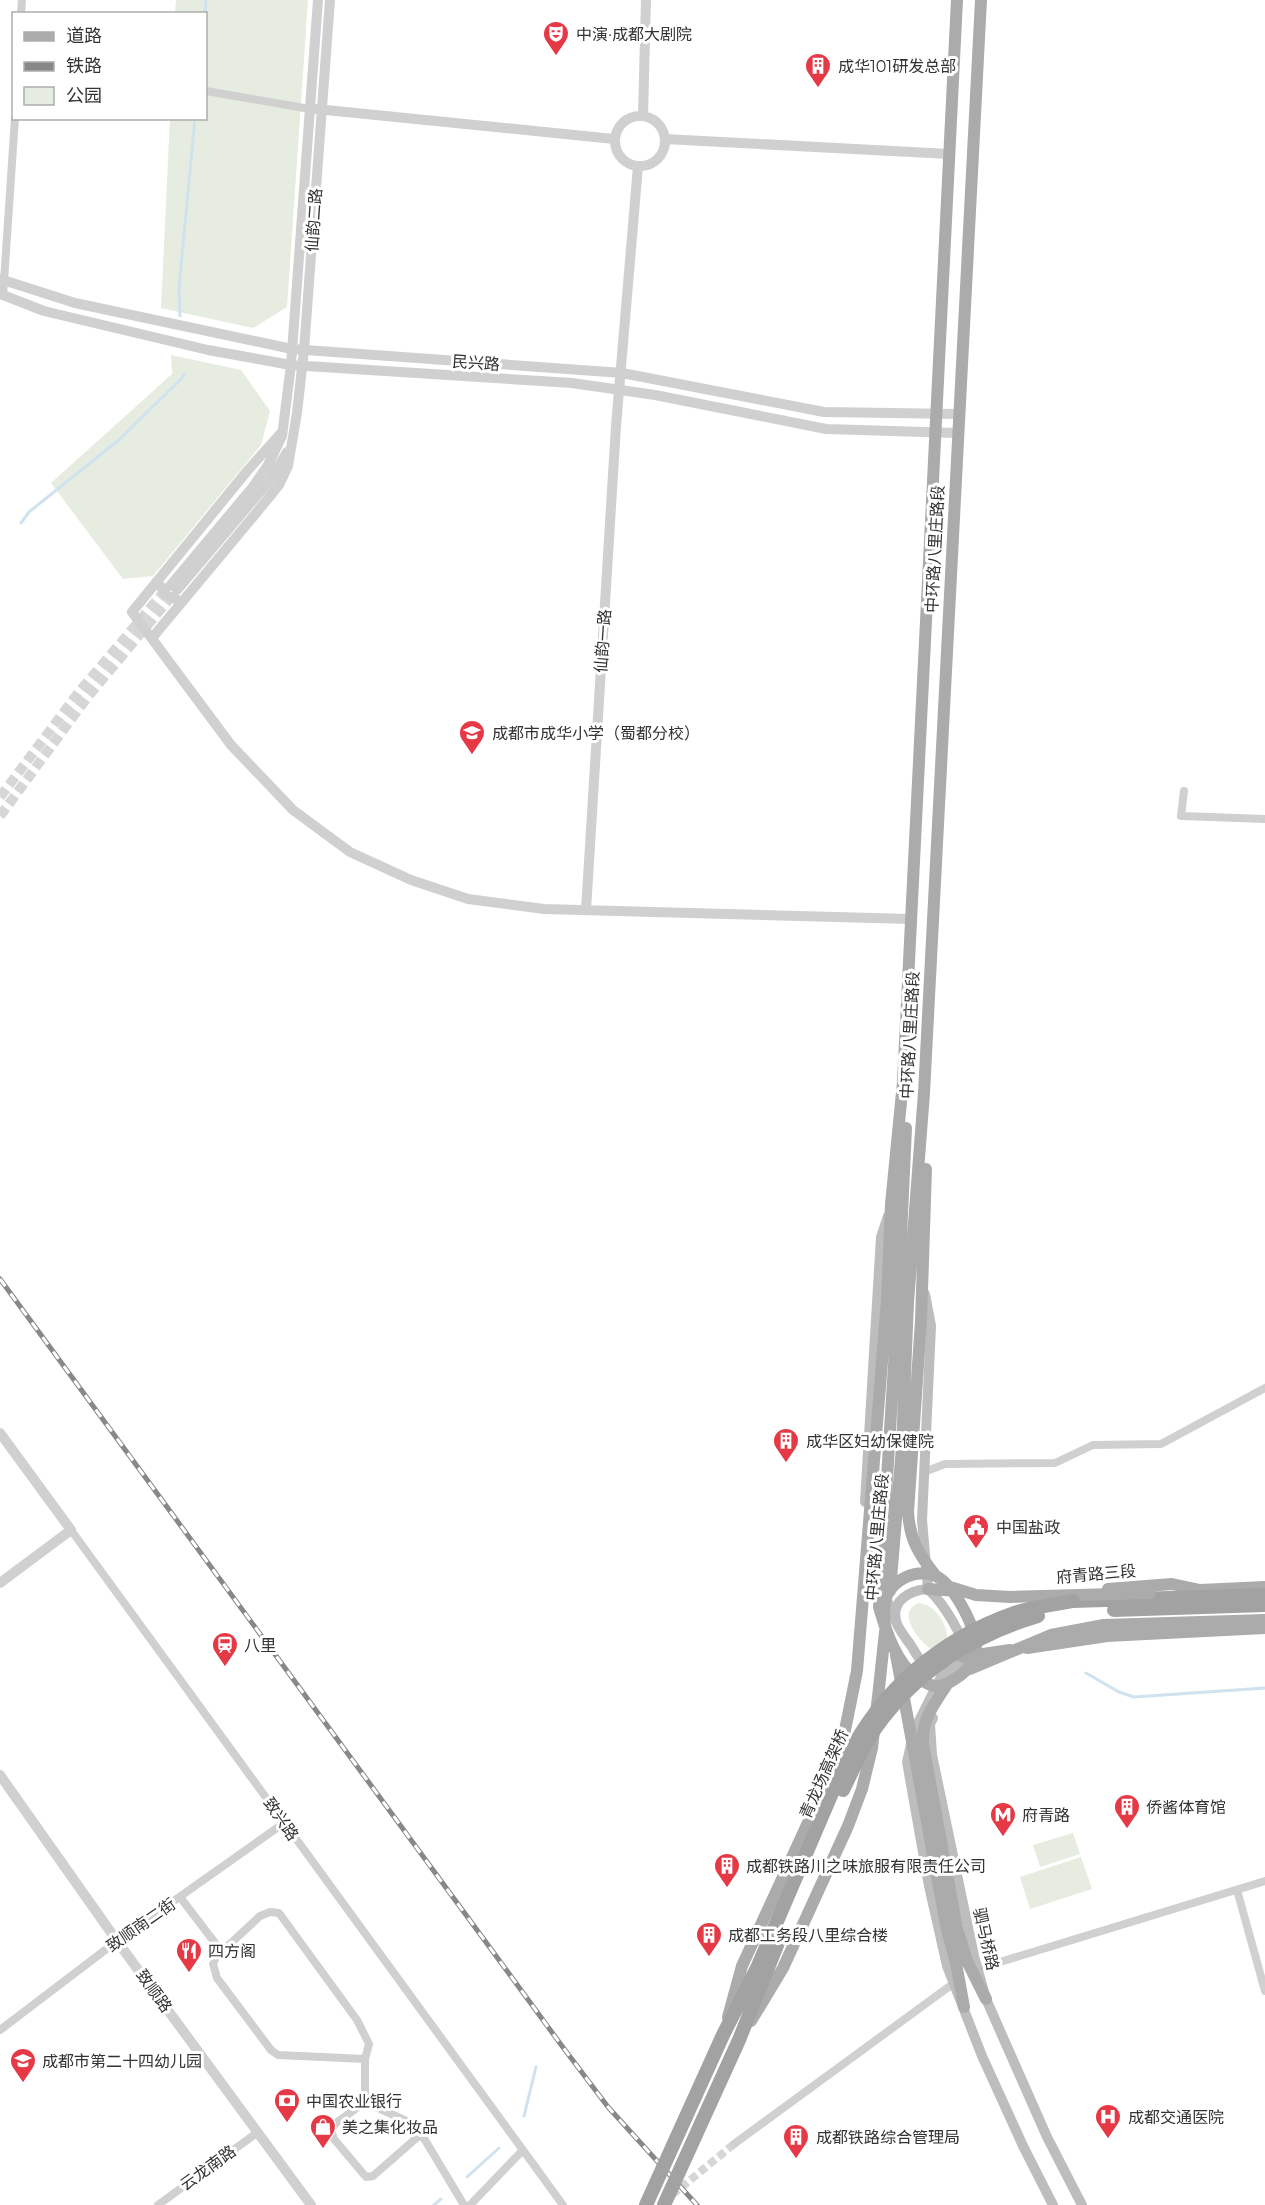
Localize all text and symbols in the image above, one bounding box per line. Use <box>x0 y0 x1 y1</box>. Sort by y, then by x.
legend <box>12 12 207 120</box>
theatre icon: 中演·成都大剧院 <box>541 19 571 57</box>
text: 道路 <box>66 25 102 47</box>
place label: 中演·成都大剧院 <box>576 25 692 44</box>
building icon: 成华101研发总部 <box>803 51 833 89</box>
text: 铁路 <box>66 55 102 77</box>
place label: 成华101研发总部 <box>838 57 956 76</box>
text: 公园 <box>66 85 102 107</box>
street label: 仙韵二路 <box>302 187 326 253</box>
street label: 民兴路 <box>451 352 501 374</box>
street label: 中环路八里庄路段 <box>922 485 948 613</box>
street label: 仙韵一路 <box>591 608 615 674</box>
school or university icon: 成都市成华小学（蜀都分校） <box>457 718 487 756</box>
place label: 成都市成华小学（蜀都分校） <box>492 724 700 743</box>
street label: 中环路八里庄路段 <box>897 971 923 1099</box>
building icon: 成华区妇幼保健院 <box>771 1426 801 1464</box>
place label: 成华区妇幼保健院 <box>806 1432 934 1451</box>
street label: 中环路八里庄路段 <box>862 1472 892 1602</box>
public building icon: 中国盐政 <box>961 1512 991 1550</box>
place label: 中国盐政 <box>996 1518 1060 1537</box>
street label: 府青路三段 <box>1055 1561 1137 1587</box>
station icon: 八里 <box>210 1630 240 1668</box>
place label: 八里 <box>244 1636 276 1655</box>
street label: 青龙场高架桥 <box>796 1726 852 1822</box>
building icon: 侨酱体育馆 <box>1112 1792 1142 1830</box>
street label: 致兴路 <box>259 1794 303 1844</box>
place label: 侨酱体育馆 <box>1146 1798 1226 1817</box>
metro station icon: 府青路 <box>988 1800 1018 1838</box>
place label: 府青路 <box>1022 1806 1070 1825</box>
building icon: 成都铁路川之味旅服有限责任公司 <box>712 1851 742 1889</box>
place label: 成都铁路川之味旅服有限责任公司 <box>746 1857 986 1876</box>
street label: 致顺南二街 <box>103 1894 179 1956</box>
street label: 驷马桥路 <box>970 1906 1002 1972</box>
building icon: 成都工务段八里综合楼 <box>694 1920 724 1958</box>
place label: 成都工务段八里综合楼 <box>728 1926 888 1945</box>
restaurant icon: 四方阁 <box>174 1936 204 1974</box>
place label: 四方阁 <box>208 1942 256 1961</box>
street label: 致顺路 <box>132 1966 176 2016</box>
school or university icon: 成都市第二十四幼儿园 <box>8 2046 38 2084</box>
place label: 成都市第二十四幼儿园 <box>42 2052 202 2071</box>
bank icon: 中国农业银行 <box>272 2086 302 2124</box>
place label: 中国农业银行 <box>306 2092 402 2111</box>
hospital icon: 成都交通医院 <box>1093 2102 1123 2140</box>
place label: 成都交通医院 <box>1128 2108 1224 2127</box>
shop icon: 美之集化妆品 <box>308 2112 338 2150</box>
place label: 美之集化妆品 <box>342 2118 438 2137</box>
building icon: 成都铁路综合管理局 <box>781 2122 811 2160</box>
place label: 成都铁路综合管理局 <box>816 2128 960 2147</box>
street label: 云龙南路 <box>177 2142 239 2194</box>

